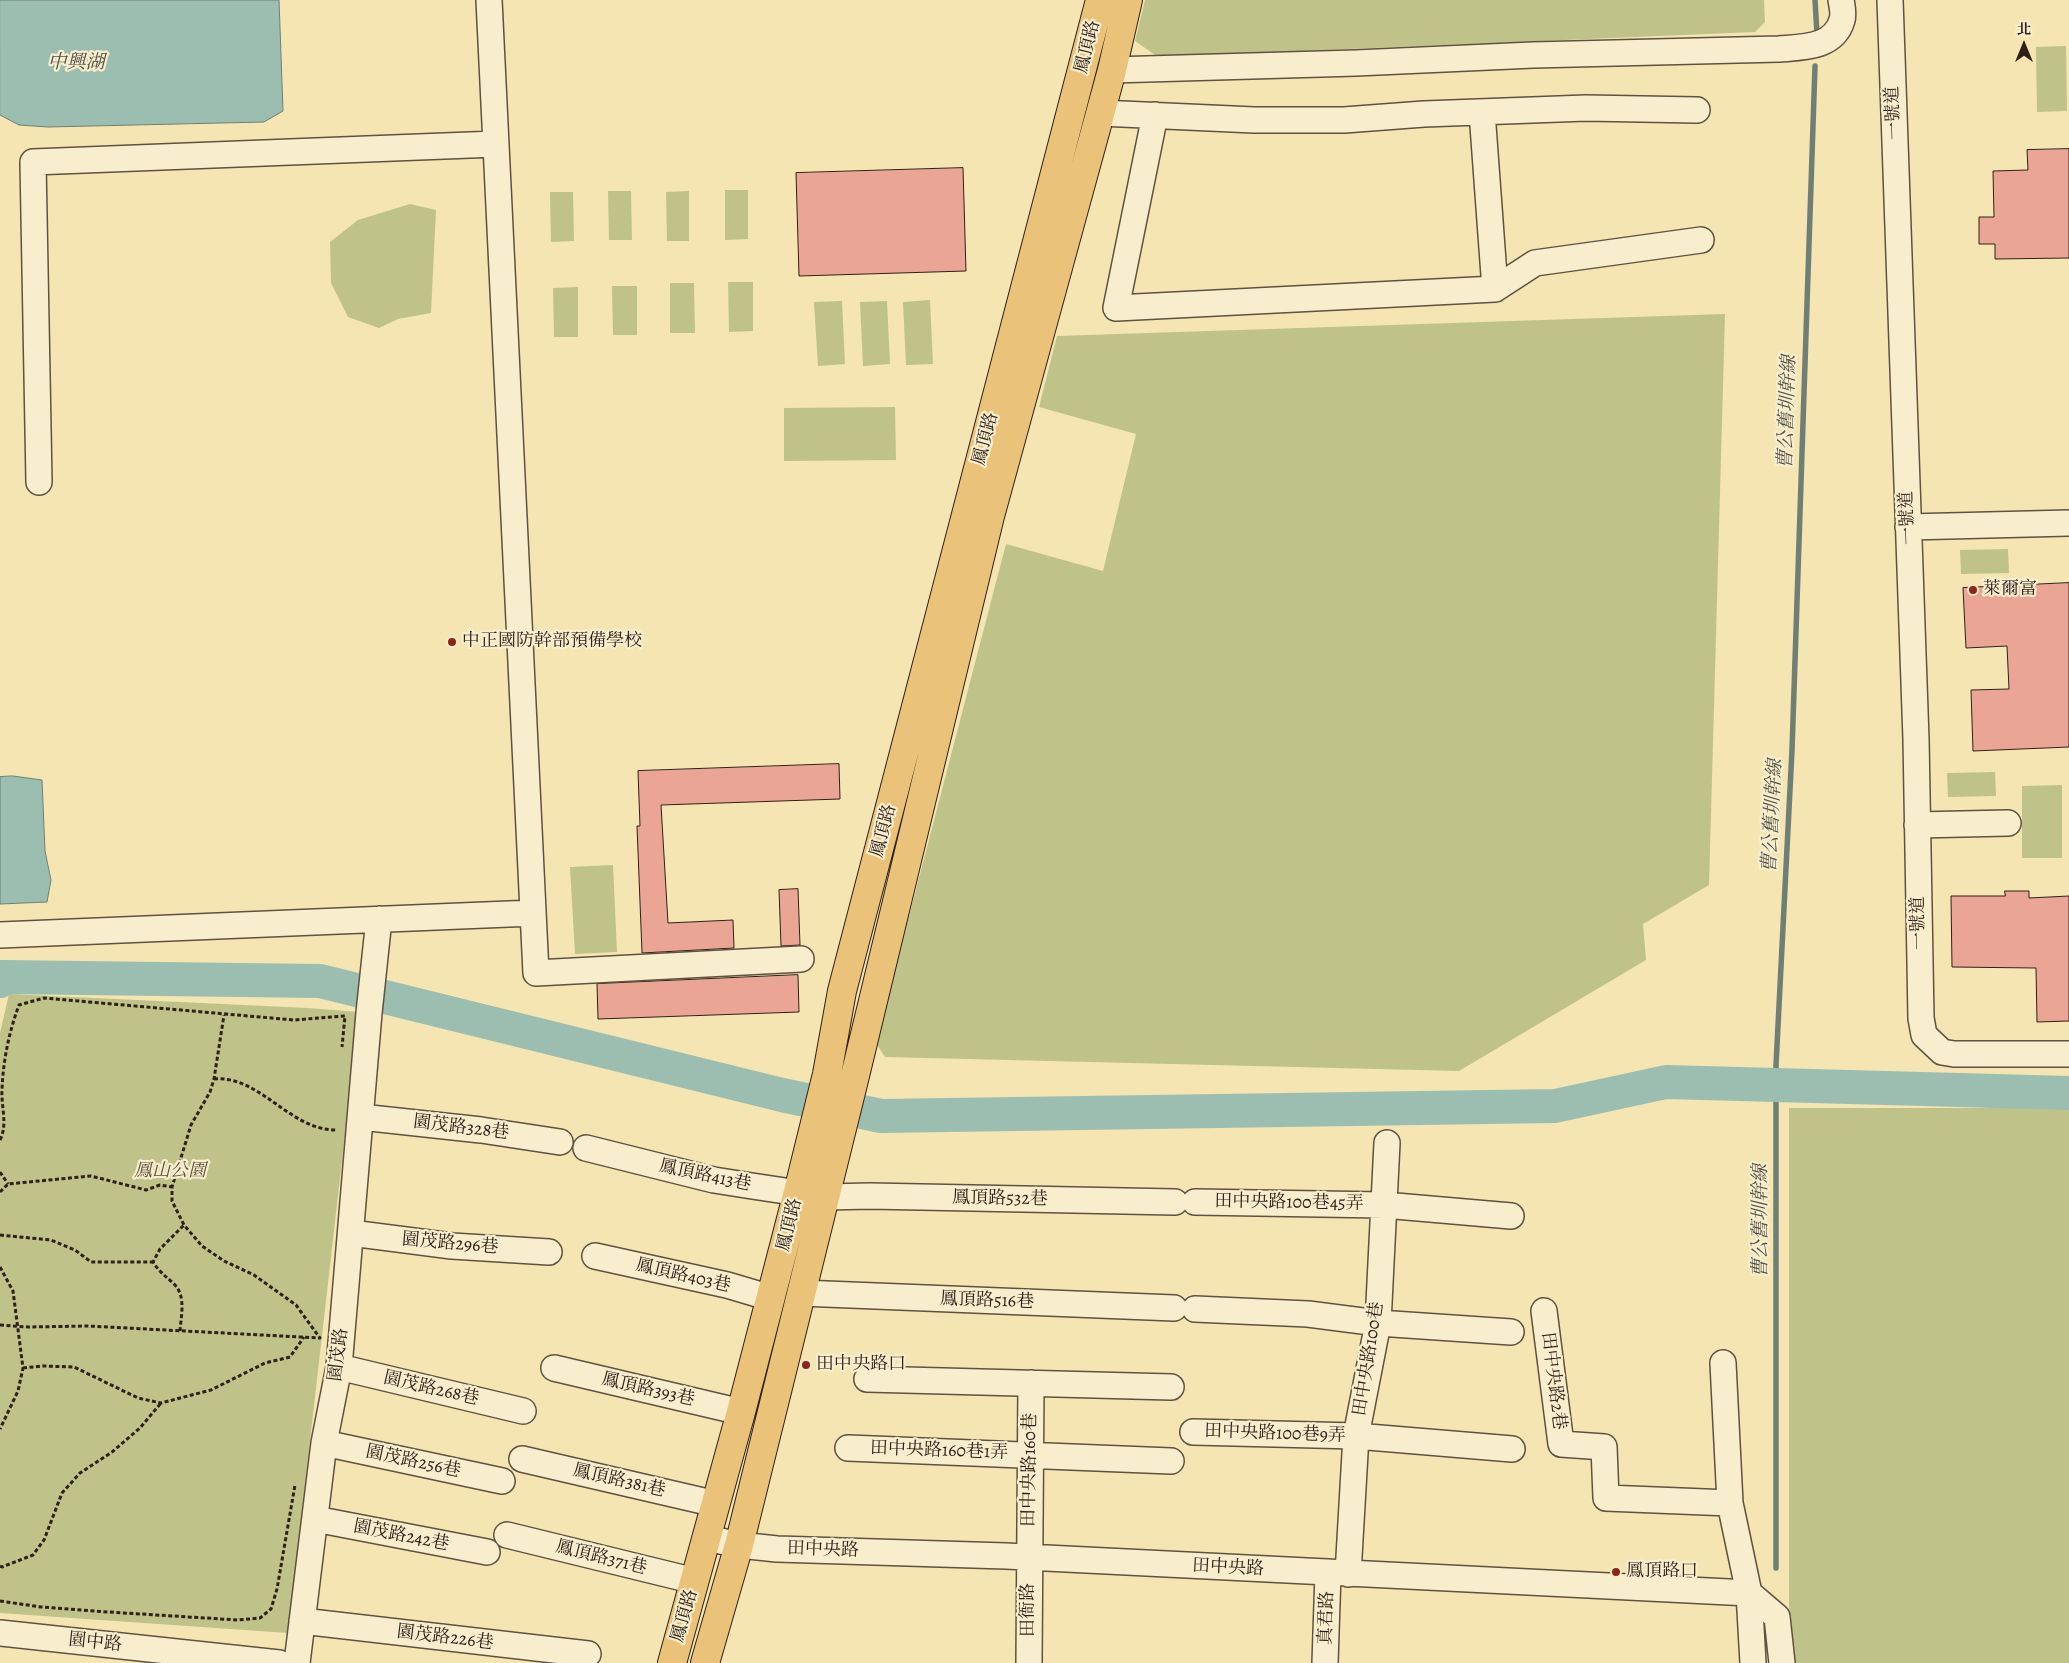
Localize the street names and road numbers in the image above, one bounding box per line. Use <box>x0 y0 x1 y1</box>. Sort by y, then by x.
street label: 鳳頂路 <box>1071 18 1105 76</box>
street label: 一號道 <box>1882 86 1906 140</box>
street label: 鳳頂路 <box>969 410 1003 468</box>
street label: 一號道 <box>1896 491 1920 545</box>
street label: 鳳頂路 <box>867 802 901 860</box>
street label: 一號道 <box>1908 896 1930 950</box>
street label: 園茂路328巷 <box>412 1111 510 1145</box>
street label: 鳳頂路413巷 <box>657 1156 753 1196</box>
street label: 鳳頂路532巷 <box>952 1187 1048 1211</box>
street label: 田中央路100巷45弄 <box>1214 1191 1364 1215</box>
street label: 鳳頂路 <box>773 1196 807 1254</box>
street label: 園茂路296巷 <box>401 1229 499 1259</box>
street label: 鳳頂路403巷 <box>633 1255 733 1297</box>
street label: 鳳頂路516巷 <box>940 1289 1034 1313</box>
street label: 田中央路100巷 <box>1349 1300 1389 1418</box>
street label: 園茂路 <box>325 1327 353 1383</box>
street label: 田中央路2巷 <box>1536 1331 1570 1431</box>
street label: 園茂路268巷 <box>381 1367 481 1411</box>
street label: 鳳頂路393巷 <box>599 1369 697 1411</box>
street label: 田中央路160巷 <box>1018 1413 1042 1527</box>
street label: 田中央路100巷9弄 <box>1204 1421 1346 1447</box>
street label: 田中央路160巷1弄 <box>870 1438 1008 1464</box>
street label: 園茂路256巷 <box>364 1441 462 1483</box>
street label: 鳳頂路381巷 <box>571 1460 667 1502</box>
street label: 園茂路242巷 <box>351 1516 451 1556</box>
street label: 鳳頂路371巷 <box>553 1536 649 1580</box>
street label: 田中央路 <box>787 1538 859 1562</box>
street label: 田中央路 <box>1191 1555 1265 1581</box>
street label: 田衙路 <box>1018 1583 1040 1637</box>
street label: 鳳頂路 <box>667 1587 703 1645</box>
street label: 真君路 <box>1315 1591 1339 1645</box>
street label: 園茂路226巷 <box>395 1621 495 1655</box>
street label: 園中路 <box>67 1629 123 1657</box>

